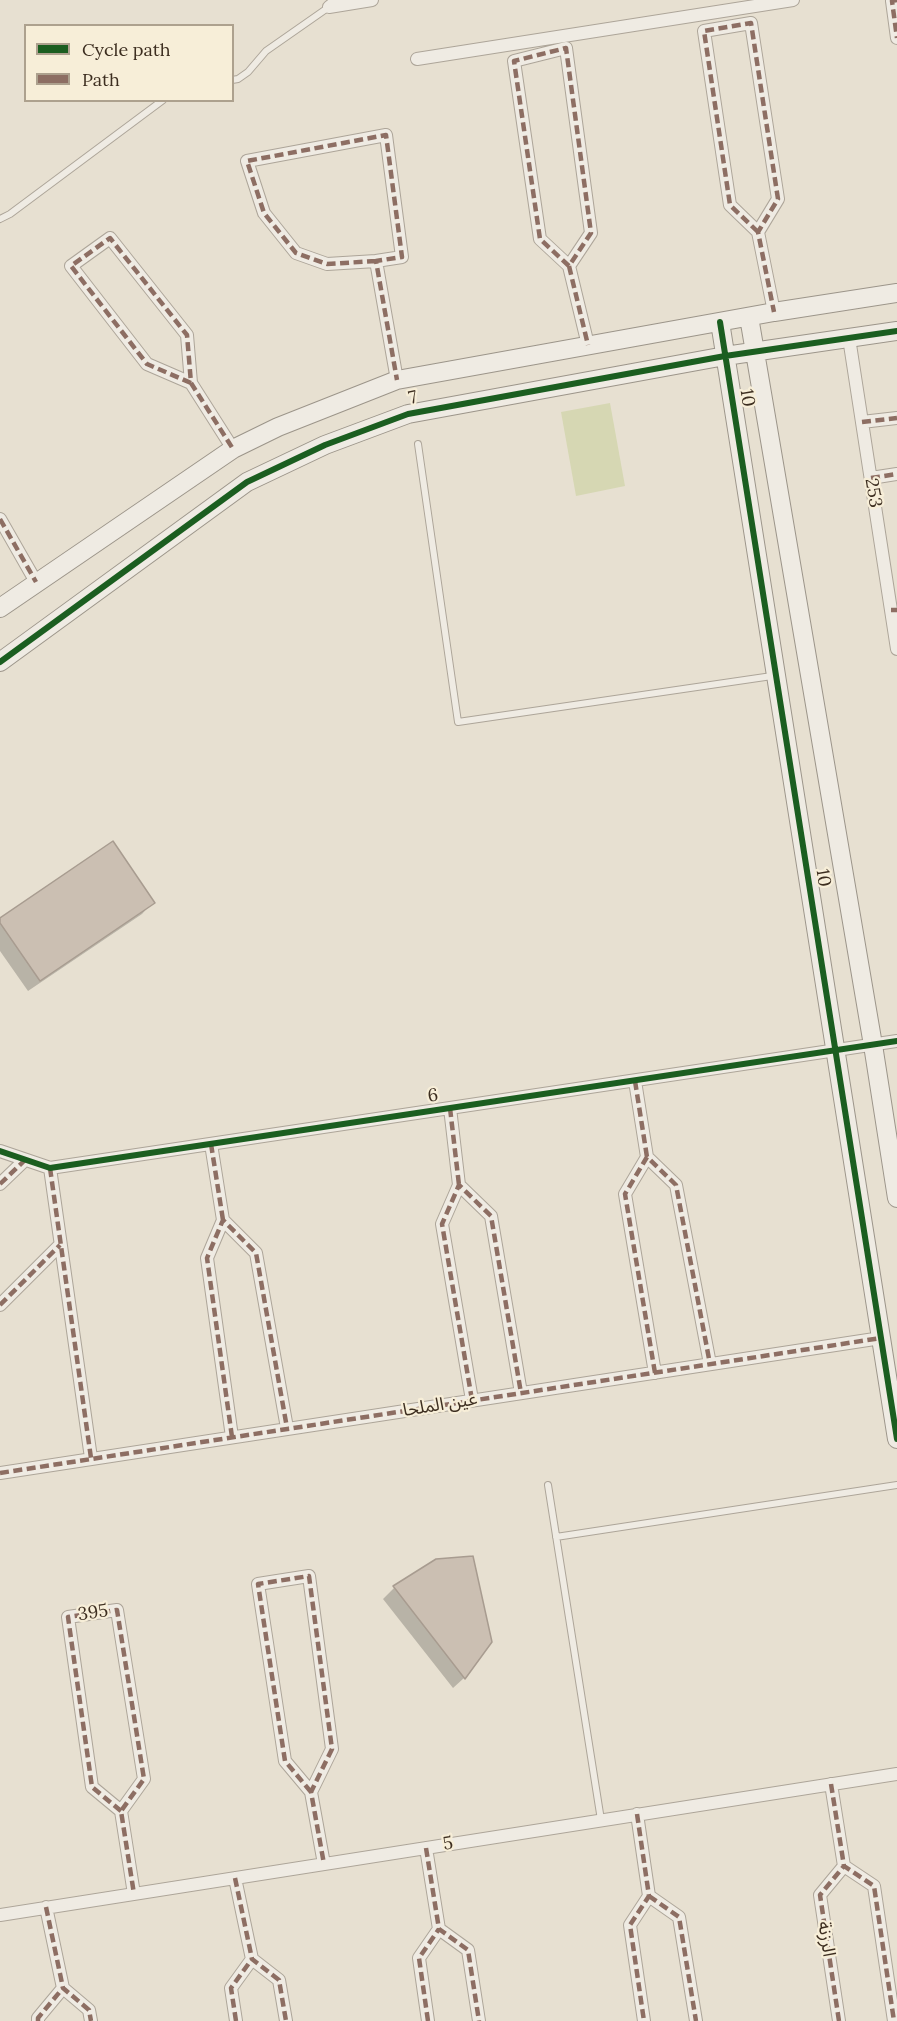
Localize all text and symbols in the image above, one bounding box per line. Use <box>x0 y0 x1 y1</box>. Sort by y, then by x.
legend <box>24 24 234 102</box>
text: Cycle path <box>82 38 171 61</box>
text: Path <box>82 68 120 91</box>
street label: 7 <box>407 387 419 409</box>
street label: 10 <box>735 388 759 408</box>
street label: 253 <box>860 477 886 509</box>
street label: 10 <box>811 868 835 888</box>
street label: 6 <box>426 1085 440 1107</box>
street label: عين الملحا <box>401 1388 479 1422</box>
street label: 395 <box>77 1600 109 1626</box>
street label: 5 <box>441 1833 455 1855</box>
street label: الرزنة <box>813 1920 839 1958</box>

